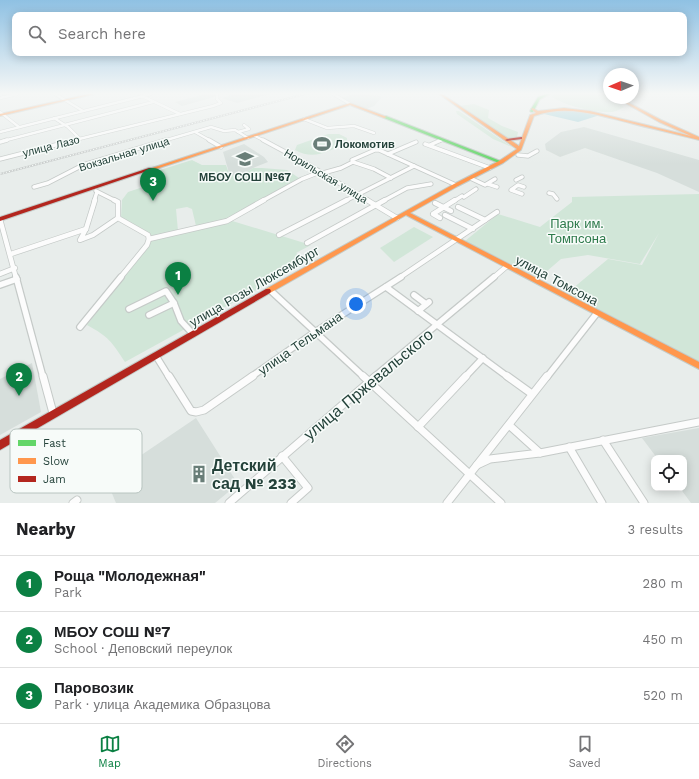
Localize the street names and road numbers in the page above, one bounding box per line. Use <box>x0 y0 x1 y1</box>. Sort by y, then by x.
street label: улица Лазо <box>21 133 81 160</box>
street label: Вокзальная улица <box>77 134 172 174</box>
street label: Норильская улица <box>282 146 371 207</box>
street label: улица Розы Люксембург <box>187 243 322 330</box>
street label: улица Томсона <box>513 252 601 309</box>
street label: улица Тельмана <box>255 308 346 378</box>
street label: улица Пржевальского <box>300 325 437 444</box>

